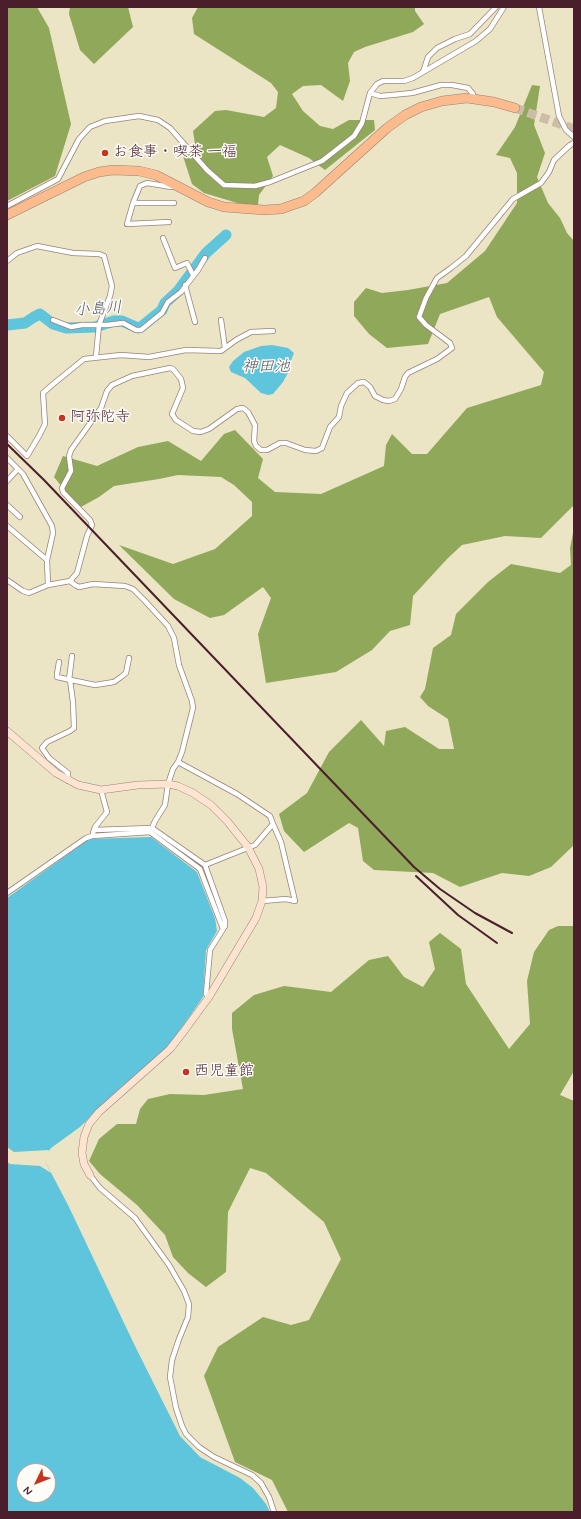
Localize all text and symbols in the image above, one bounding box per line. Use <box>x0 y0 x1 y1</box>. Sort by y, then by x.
place label: お食事・喫茶 一福 <box>113 144 237 162</box>
marker: お食事・喫茶 一福 <box>100 148 110 158</box>
water label: 小島川 <box>73 299 123 321</box>
water label: 神田池 <box>242 358 290 378</box>
place label: 阿弥陀寺 <box>70 409 130 427</box>
marker: 阿弥陀寺 <box>57 413 67 423</box>
place label: 西児童館 <box>194 1063 254 1081</box>
marker: 西児童館 <box>181 1067 191 1077</box>
north arrow <box>16 1463 56 1503</box>
text: N <box>20 1483 36 1498</box>

